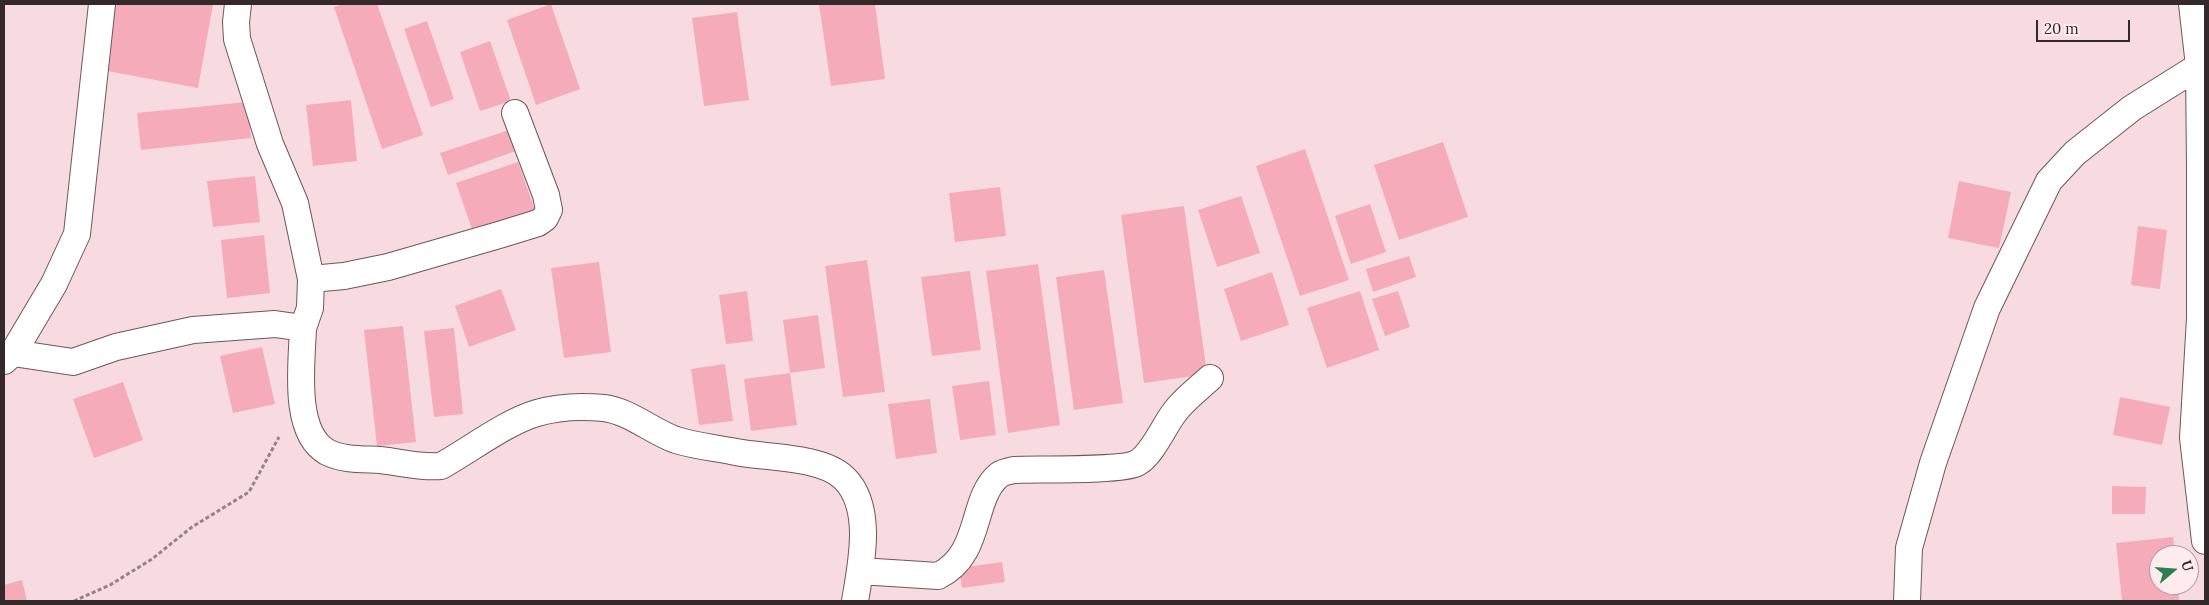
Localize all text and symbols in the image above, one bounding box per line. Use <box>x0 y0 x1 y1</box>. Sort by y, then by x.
scale bar <box>2039 10 2133 42</box>
text: 20 m <box>2044 19 2079 38</box>
north arrow <box>2149 545 2199 595</box>
text: U <box>2177 558 2198 574</box>

